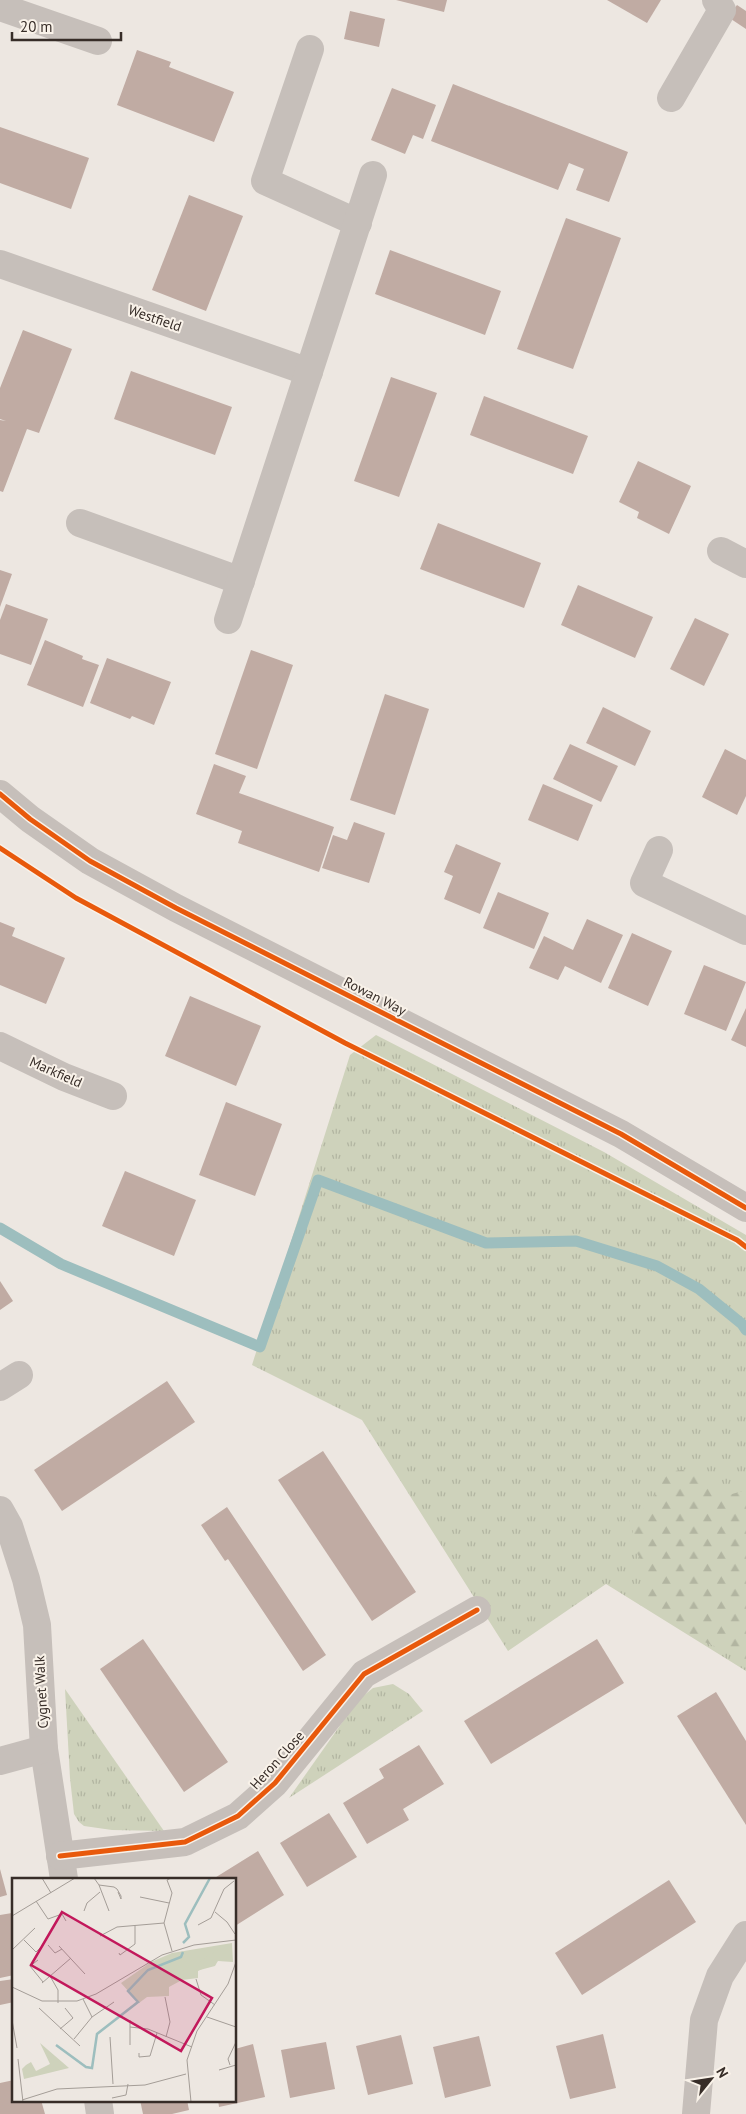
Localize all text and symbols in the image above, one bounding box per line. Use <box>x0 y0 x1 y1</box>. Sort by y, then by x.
scale bar <box>12 10 121 42</box>
text: 20 m <box>20 17 53 36</box>
street label: Westfield <box>126 301 184 335</box>
street label: Rowan Way <box>341 973 410 1020</box>
street label: Markfield <box>27 1052 85 1092</box>
street label: Cygnet Walk <box>30 1655 52 1729</box>
street label: Heron Close <box>246 1727 308 1793</box>
inset map <box>12 1878 236 2102</box>
north arrow <box>686 2054 736 2104</box>
text: N <box>712 2064 732 2081</box>

